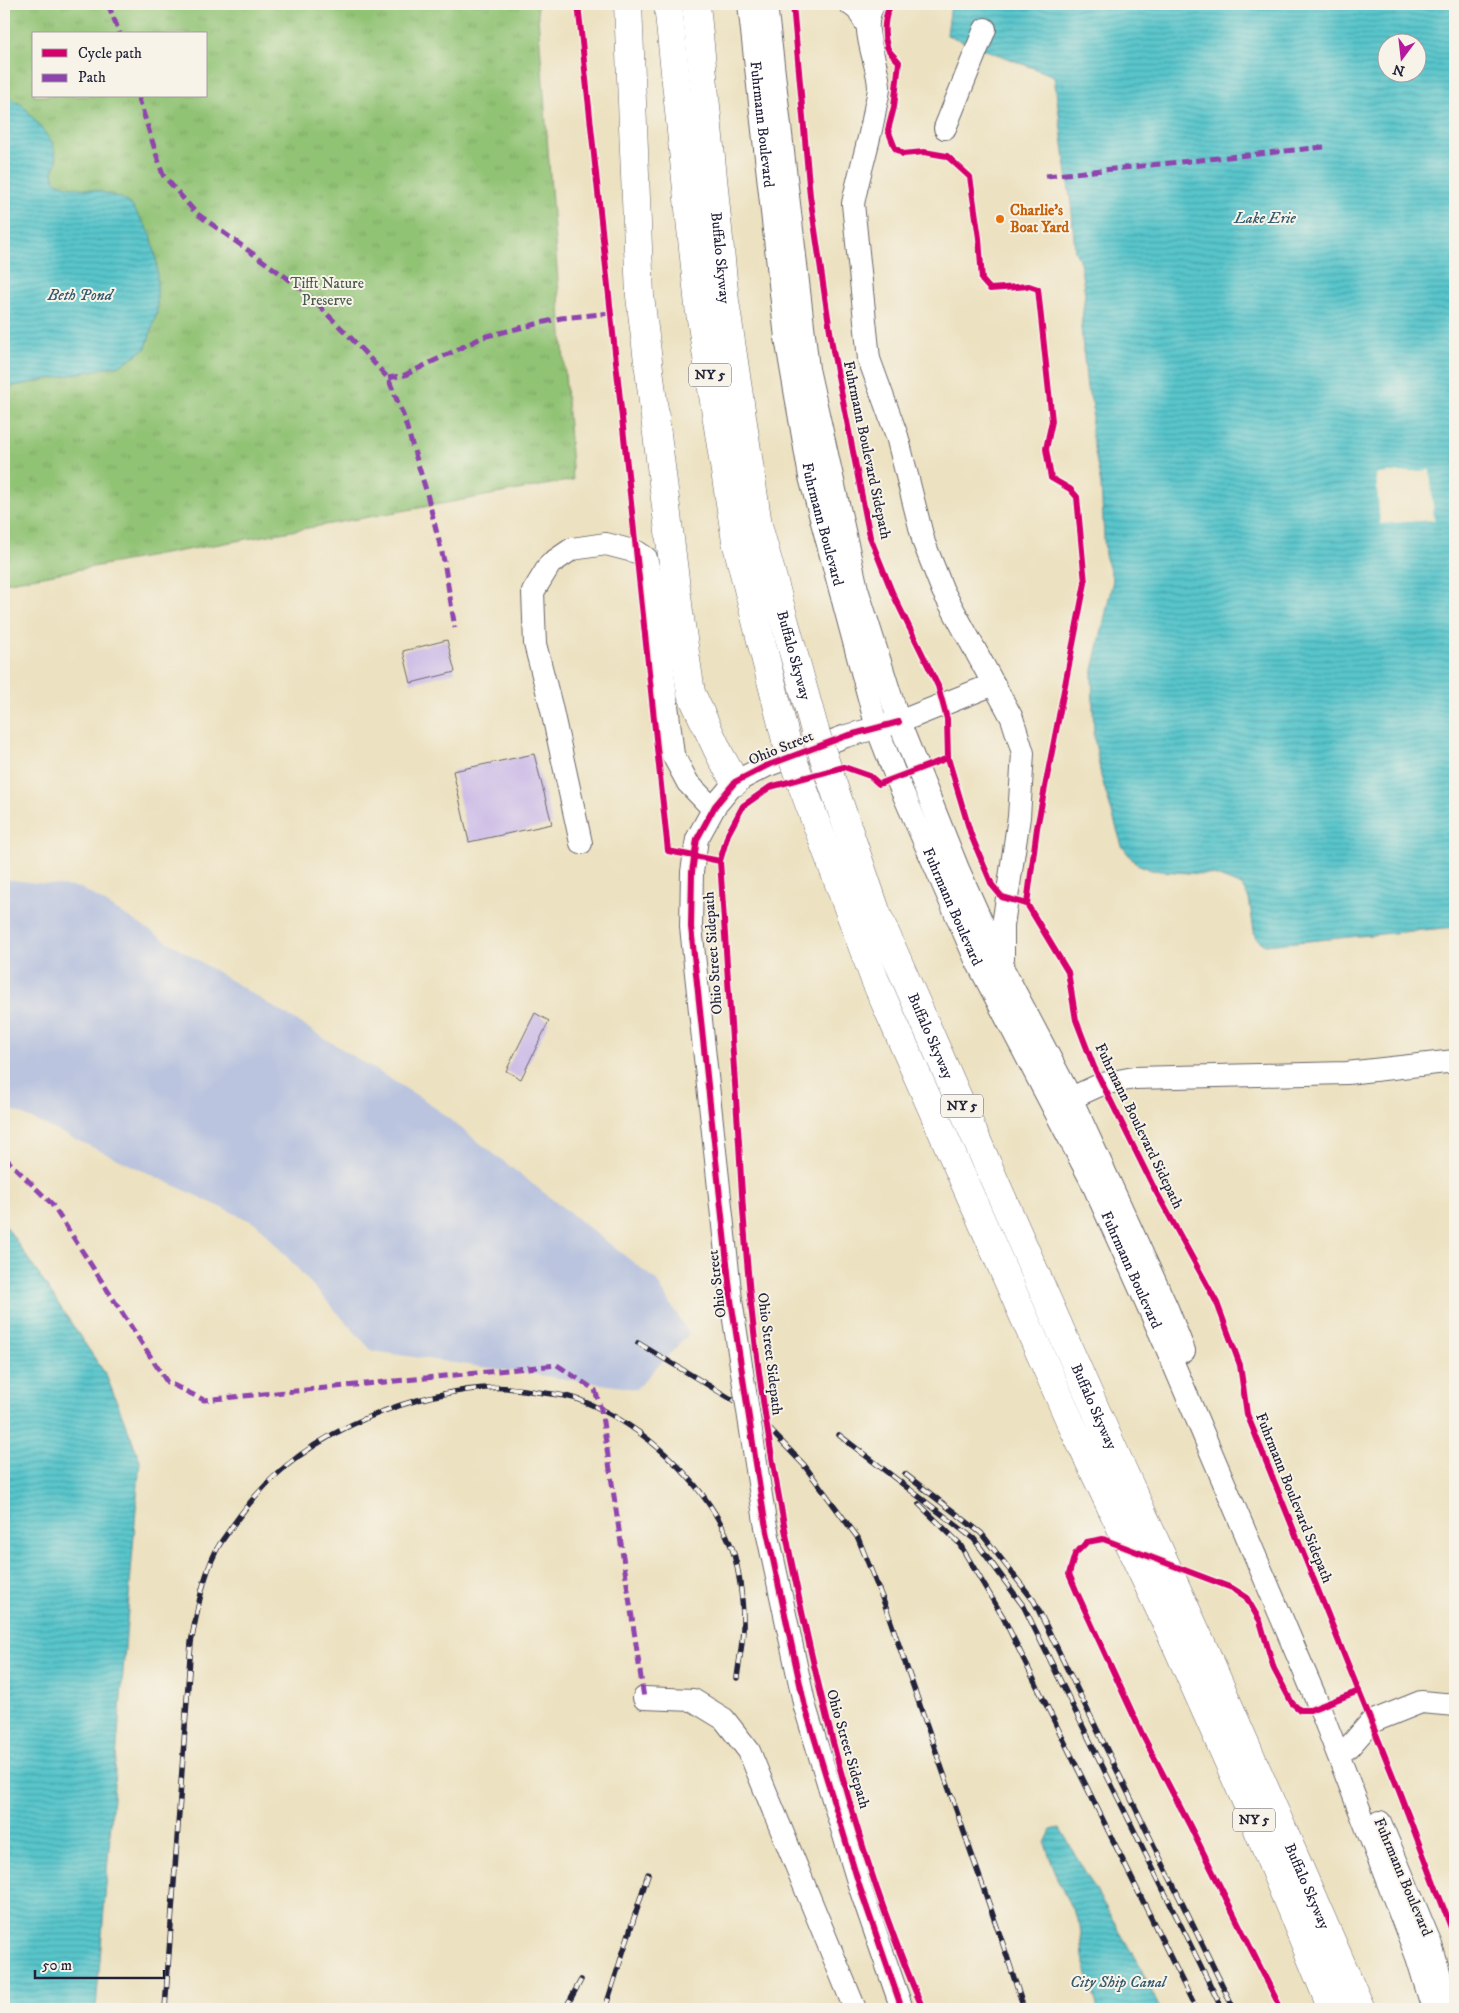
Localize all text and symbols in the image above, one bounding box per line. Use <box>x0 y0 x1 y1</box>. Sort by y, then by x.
legend <box>32 32 208 98</box>
north arrow <box>1376 32 1426 82</box>
text: Cycle path <box>78 44 142 63</box>
text: N <box>1391 59 1407 80</box>
street label: Fuhrmann Boulevard <box>746 60 779 189</box>
text: Path <box>78 68 106 87</box>
place label: Charlie's Boat Yard <box>1010 201 1070 237</box>
water label: Lake Erie <box>1233 208 1296 228</box>
street label: Buffalo Skyway <box>707 211 735 305</box>
marker: Charlie's Boat Yard <box>994 213 1006 225</box>
park label: Tifft Nature Preserve <box>290 274 364 310</box>
water label: Beth Pond <box>47 285 115 305</box>
street label: Fuhrmann Boulevard Sidepath <box>839 359 895 541</box>
road number: NY 5 <box>689 364 731 386</box>
street label: Fuhrmann Boulevard <box>798 461 848 588</box>
street label: Buffalo Skyway <box>773 608 816 703</box>
street label: Ohio Street <box>746 726 816 770</box>
street label: Fuhrmann Boulevard <box>919 845 987 969</box>
street label: Ohio Street Sidepath <box>699 891 727 1015</box>
street label: Buffalo Skyway <box>904 990 958 1083</box>
street label: Fuhrmann Boulevard Sidepath <box>1091 1040 1187 1212</box>
road number: NY 5 <box>941 1094 983 1118</box>
street label: Fuhrmann Boulevard <box>1097 1208 1166 1332</box>
street label: Ohio Street <box>703 1249 731 1319</box>
street label: Ohio Street Sidepath <box>753 1292 787 1417</box>
street label: Buffalo Skyway <box>1067 1361 1122 1453</box>
street label: Fuhrmann Boulevard Sidepath <box>1251 1410 1337 1586</box>
street label: Ohio Street Sidepath <box>822 1687 874 1811</box>
road number: NY 5 <box>1233 1808 1275 1832</box>
street label: Fuhrmann Boulevard <box>1370 1815 1437 1939</box>
street label: Buffalo Skyway <box>1280 1840 1335 1933</box>
scale bar <box>35 1948 164 1980</box>
text: 50 m <box>42 1956 72 1975</box>
water label: City Ship Canal <box>1070 1972 1168 1992</box>

